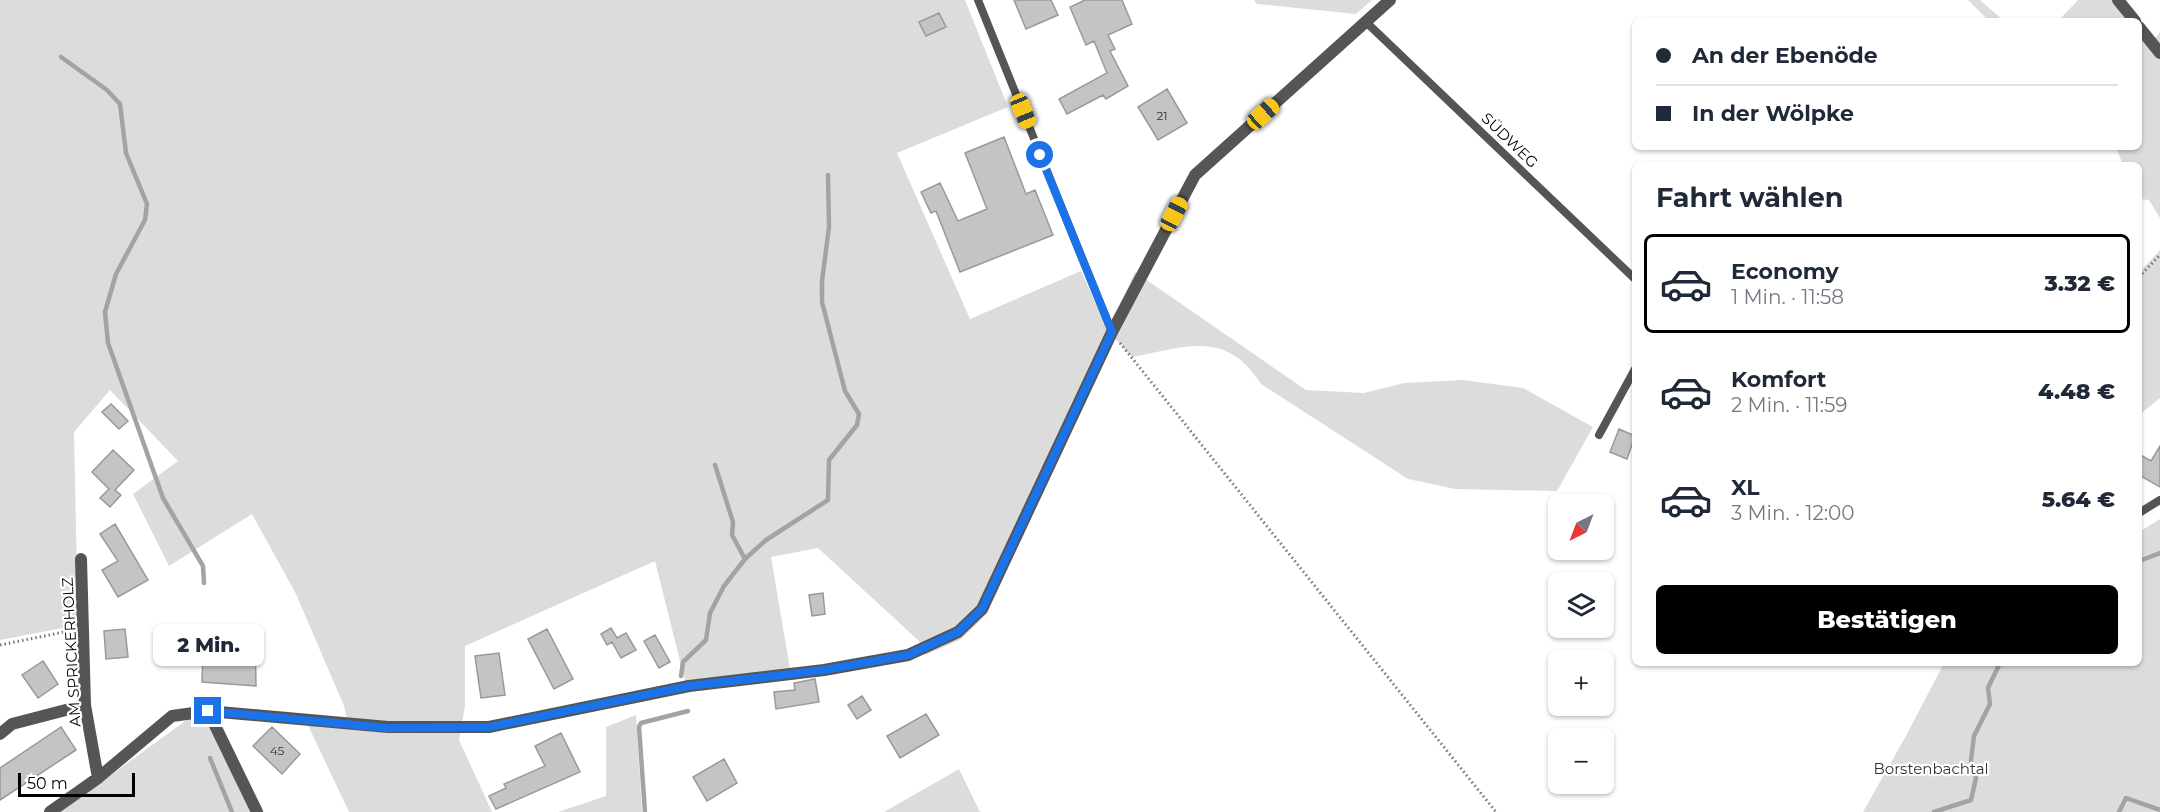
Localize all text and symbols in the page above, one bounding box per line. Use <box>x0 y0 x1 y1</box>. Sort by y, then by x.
text: An der Ebenöde <box>1692 42 1878 69</box>
car <box>1008 91 1038 131</box>
car <box>1244 95 1282 133</box>
text: In der Wölpke <box>1692 100 1854 127</box>
house number: 21 <box>1156 108 1168 123</box>
street label: SÜDWEG <box>1478 108 1542 172</box>
route start <box>1026 141 1053 168</box>
text: Fahrt wählen <box>1656 181 1843 214</box>
car <box>1158 194 1190 234</box>
icon: car <box>1659 257 1713 311</box>
text: Economy <box>1731 258 1839 285</box>
text: 3.32 € <box>2045 270 2115 297</box>
text: 1 Min. · 11:58 <box>1731 285 1844 309</box>
icon: car <box>1659 365 1713 419</box>
text: Komfort <box>1731 366 1826 393</box>
text: 4.48 € <box>2038 378 2115 405</box>
text: 2 Min. · 11:59 <box>1731 393 1848 417</box>
icon: car <box>1659 473 1713 527</box>
text: XL <box>1731 474 1760 501</box>
text: 5.64 € <box>2042 486 2115 513</box>
north arrow <box>1548 494 1614 560</box>
map controls <box>1548 494 1614 794</box>
text: 3 Min. · 12:00 <box>1731 501 1855 525</box>
button: layers <box>1548 572 1614 638</box>
street label: AM SPRICKERHOLZ <box>58 576 84 727</box>
button: Bestätigen <box>1656 585 2118 654</box>
callout: 2 Min. <box>152 624 264 666</box>
text: 2 Min. <box>177 633 240 657</box>
button: + <box>1548 650 1614 716</box>
route end <box>194 697 221 724</box>
button: − <box>1548 728 1614 794</box>
house number: 45 <box>270 743 285 758</box>
park label: Borstenbachtal <box>1873 759 1989 778</box>
scale bar <box>18 770 135 798</box>
text: 50 m <box>27 774 68 793</box>

